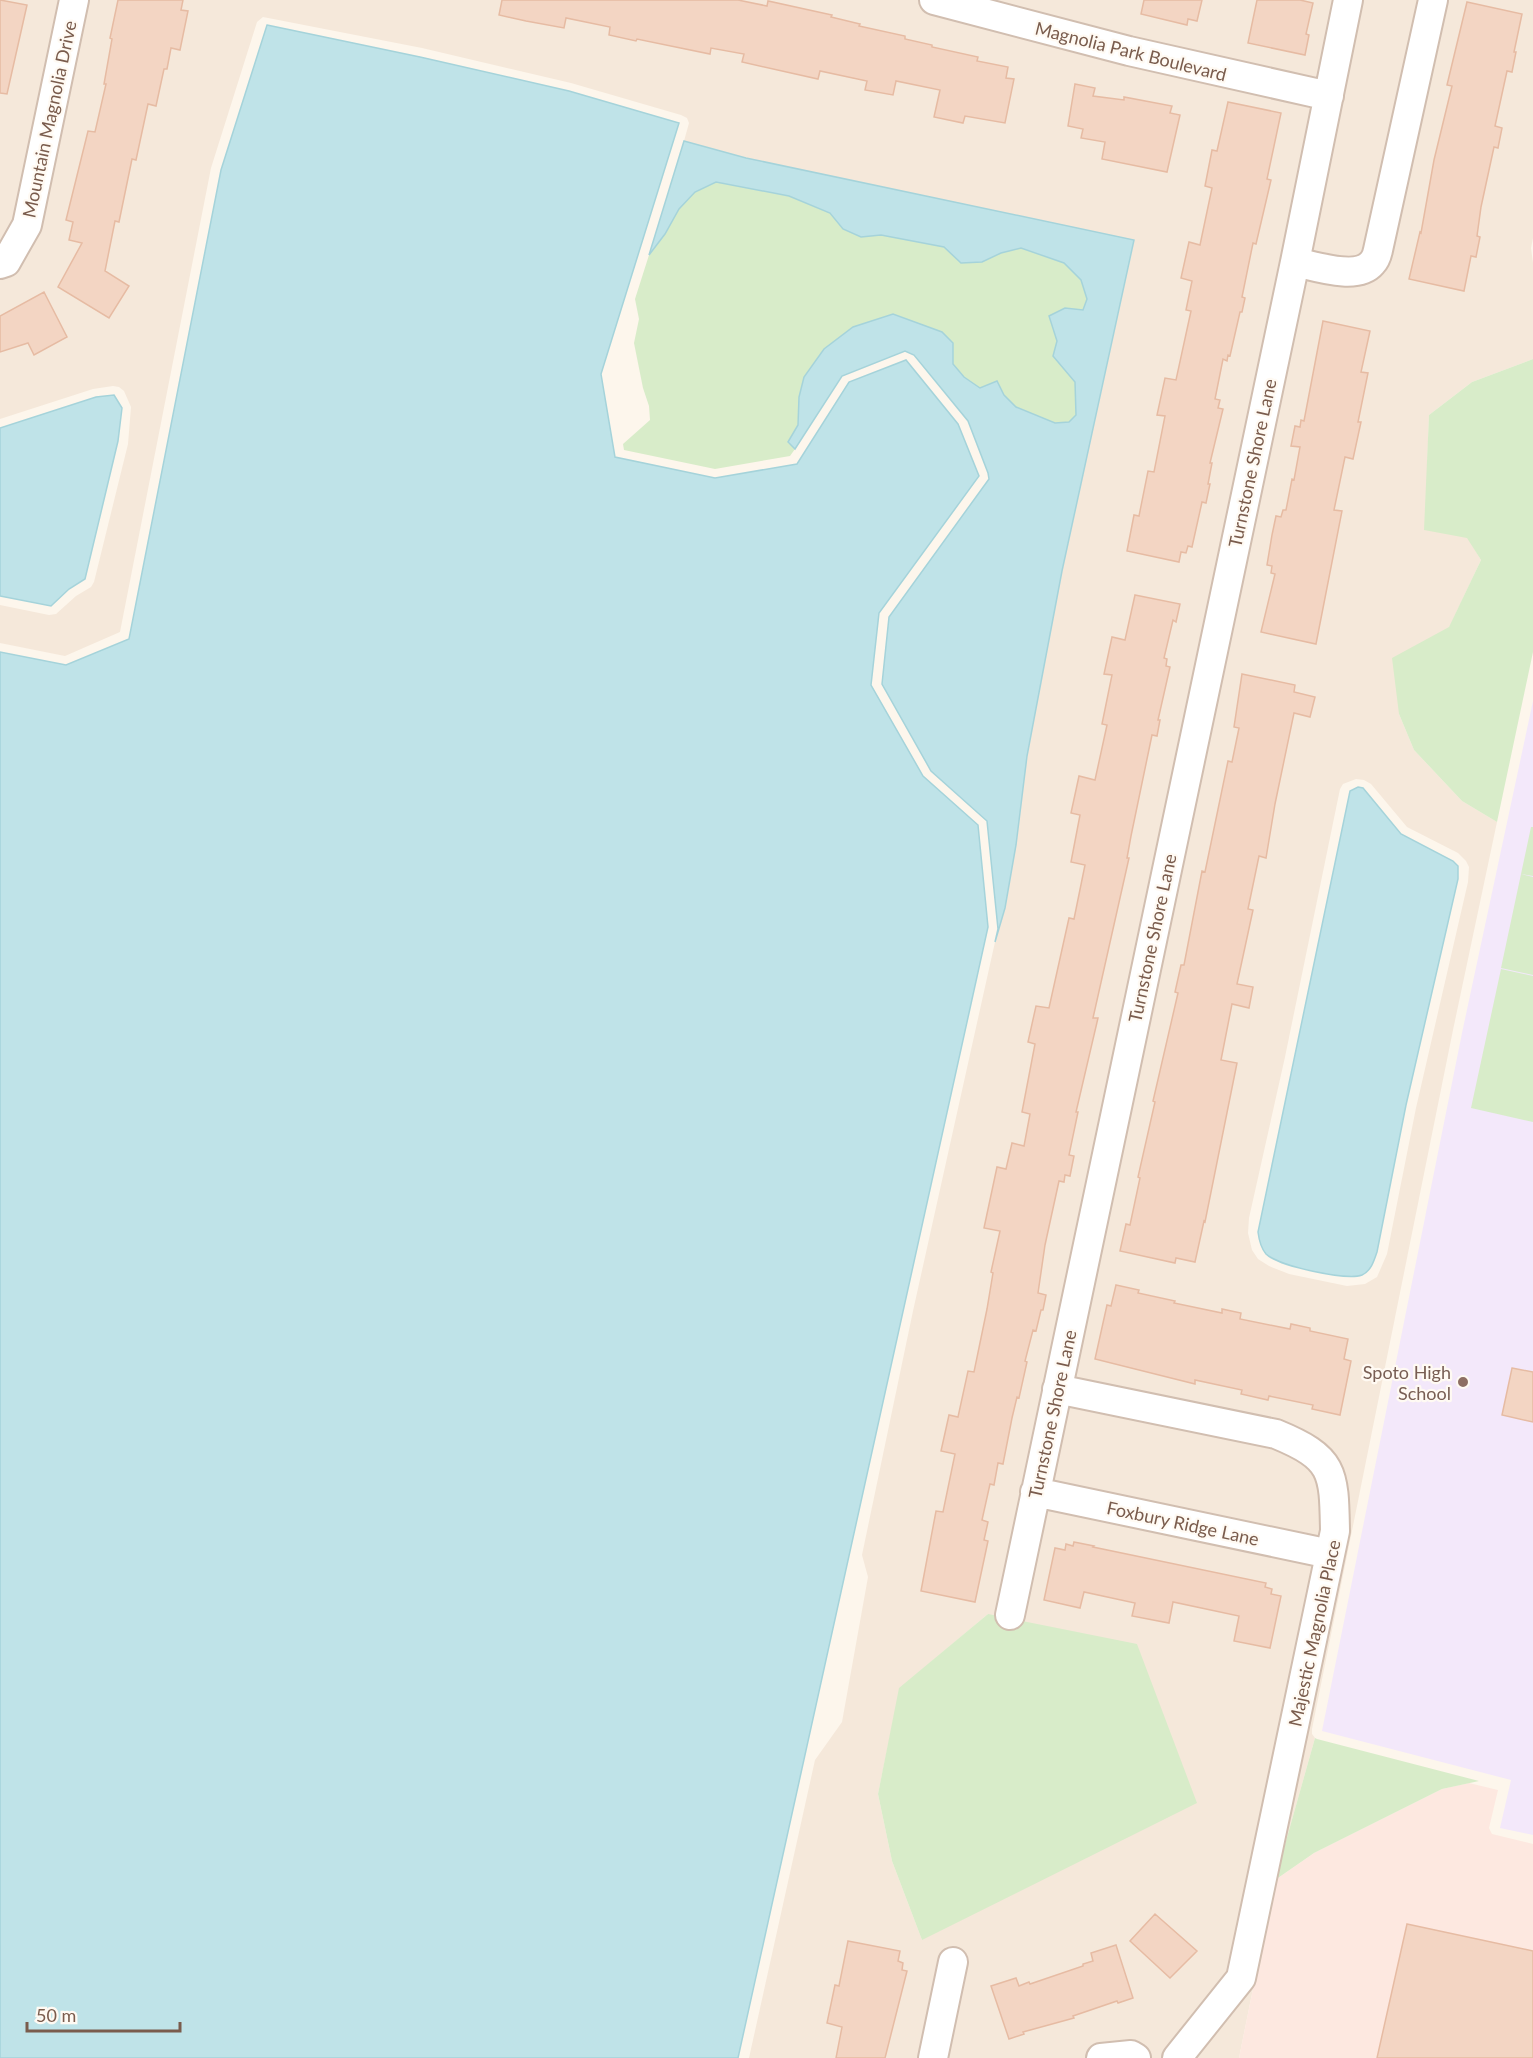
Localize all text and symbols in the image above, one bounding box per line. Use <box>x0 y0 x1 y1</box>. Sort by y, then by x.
street label: Magnolia Park Boulevard <box>1033 17 1229 85</box>
street label: Mountain Magnolia Drive <box>17 18 81 220</box>
street label: Turnstone Shore Lane <box>1223 377 1281 549</box>
street label: Turnstone Shore Lane <box>1123 852 1181 1024</box>
street label: Turnstone Shore Lane <box>1023 1328 1081 1500</box>
place label: Spoto High School <box>1363 1361 1451 1404</box>
marker: Spoto High School <box>1456 1375 1470 1389</box>
street label: Foxbury Ridge Lane <box>1105 1496 1261 1550</box>
street label: Majestic Magnolia Place <box>1283 1538 1345 1728</box>
scale bar <box>27 1995 180 2033</box>
text: 50 m <box>36 2004 76 2026</box>

